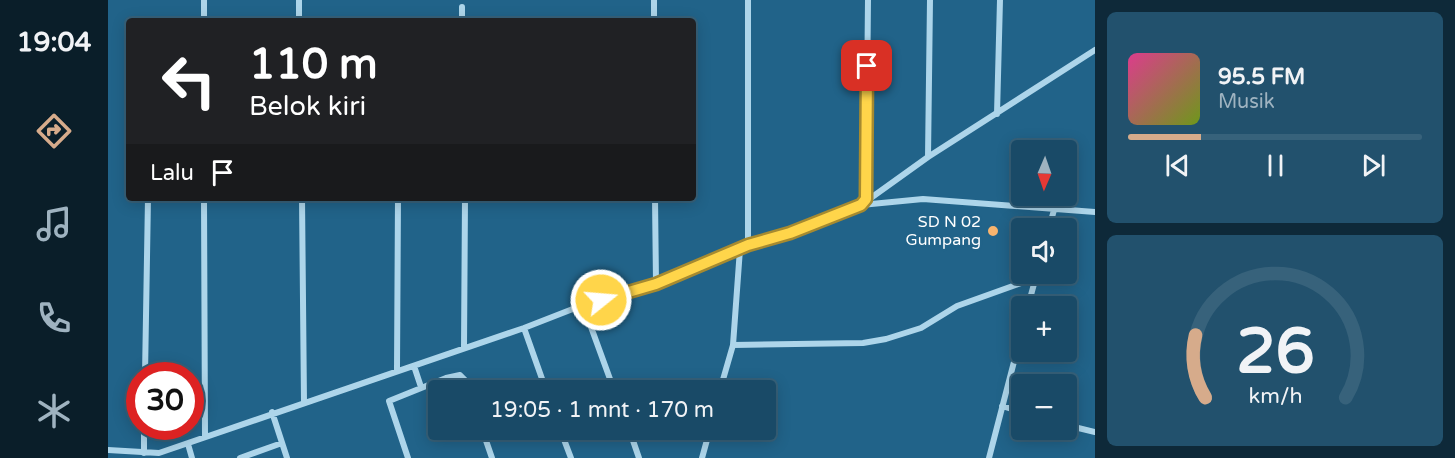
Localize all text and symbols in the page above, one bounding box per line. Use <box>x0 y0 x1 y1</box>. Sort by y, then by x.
text: 19:04 <box>17 26 91 59</box>
text: 110 m <box>249 39 378 90</box>
pin <box>841 40 892 91</box>
icon: left <box>150 42 228 120</box>
icon: arrive <box>850 49 883 82</box>
text: 95.5 FM <box>1218 64 1305 90</box>
text: Belok kiri <box>249 90 366 123</box>
text: Musik <box>1218 90 1275 114</box>
icon: directions <box>33 110 75 152</box>
north arrow <box>1011 140 1077 206</box>
map controls <box>1011 140 1077 440</box>
icon: previous <box>1161 149 1194 182</box>
icon: pause <box>1259 149 1292 182</box>
icon: next <box>1357 149 1390 182</box>
icon: arrive <box>206 156 239 189</box>
text: Lalu <box>150 160 194 186</box>
icon: music <box>33 203 75 245</box>
place label: SD N 02 Gumpang <box>906 212 981 250</box>
button: sound <box>1011 218 1077 284</box>
marker: SD N 02 Gumpang <box>986 224 1000 238</box>
position arrow <box>569 268 633 332</box>
button: + <box>1011 296 1077 362</box>
icon: phone <box>33 297 75 339</box>
text: 26 <box>1236 315 1314 390</box>
speed limit sign: 30 <box>126 362 204 440</box>
button: − <box>1011 374 1077 440</box>
text: km/h <box>1248 383 1302 409</box>
icon: climate <box>33 390 75 432</box>
text: 19:05 · 1 mnt · 170 m <box>490 397 714 423</box>

